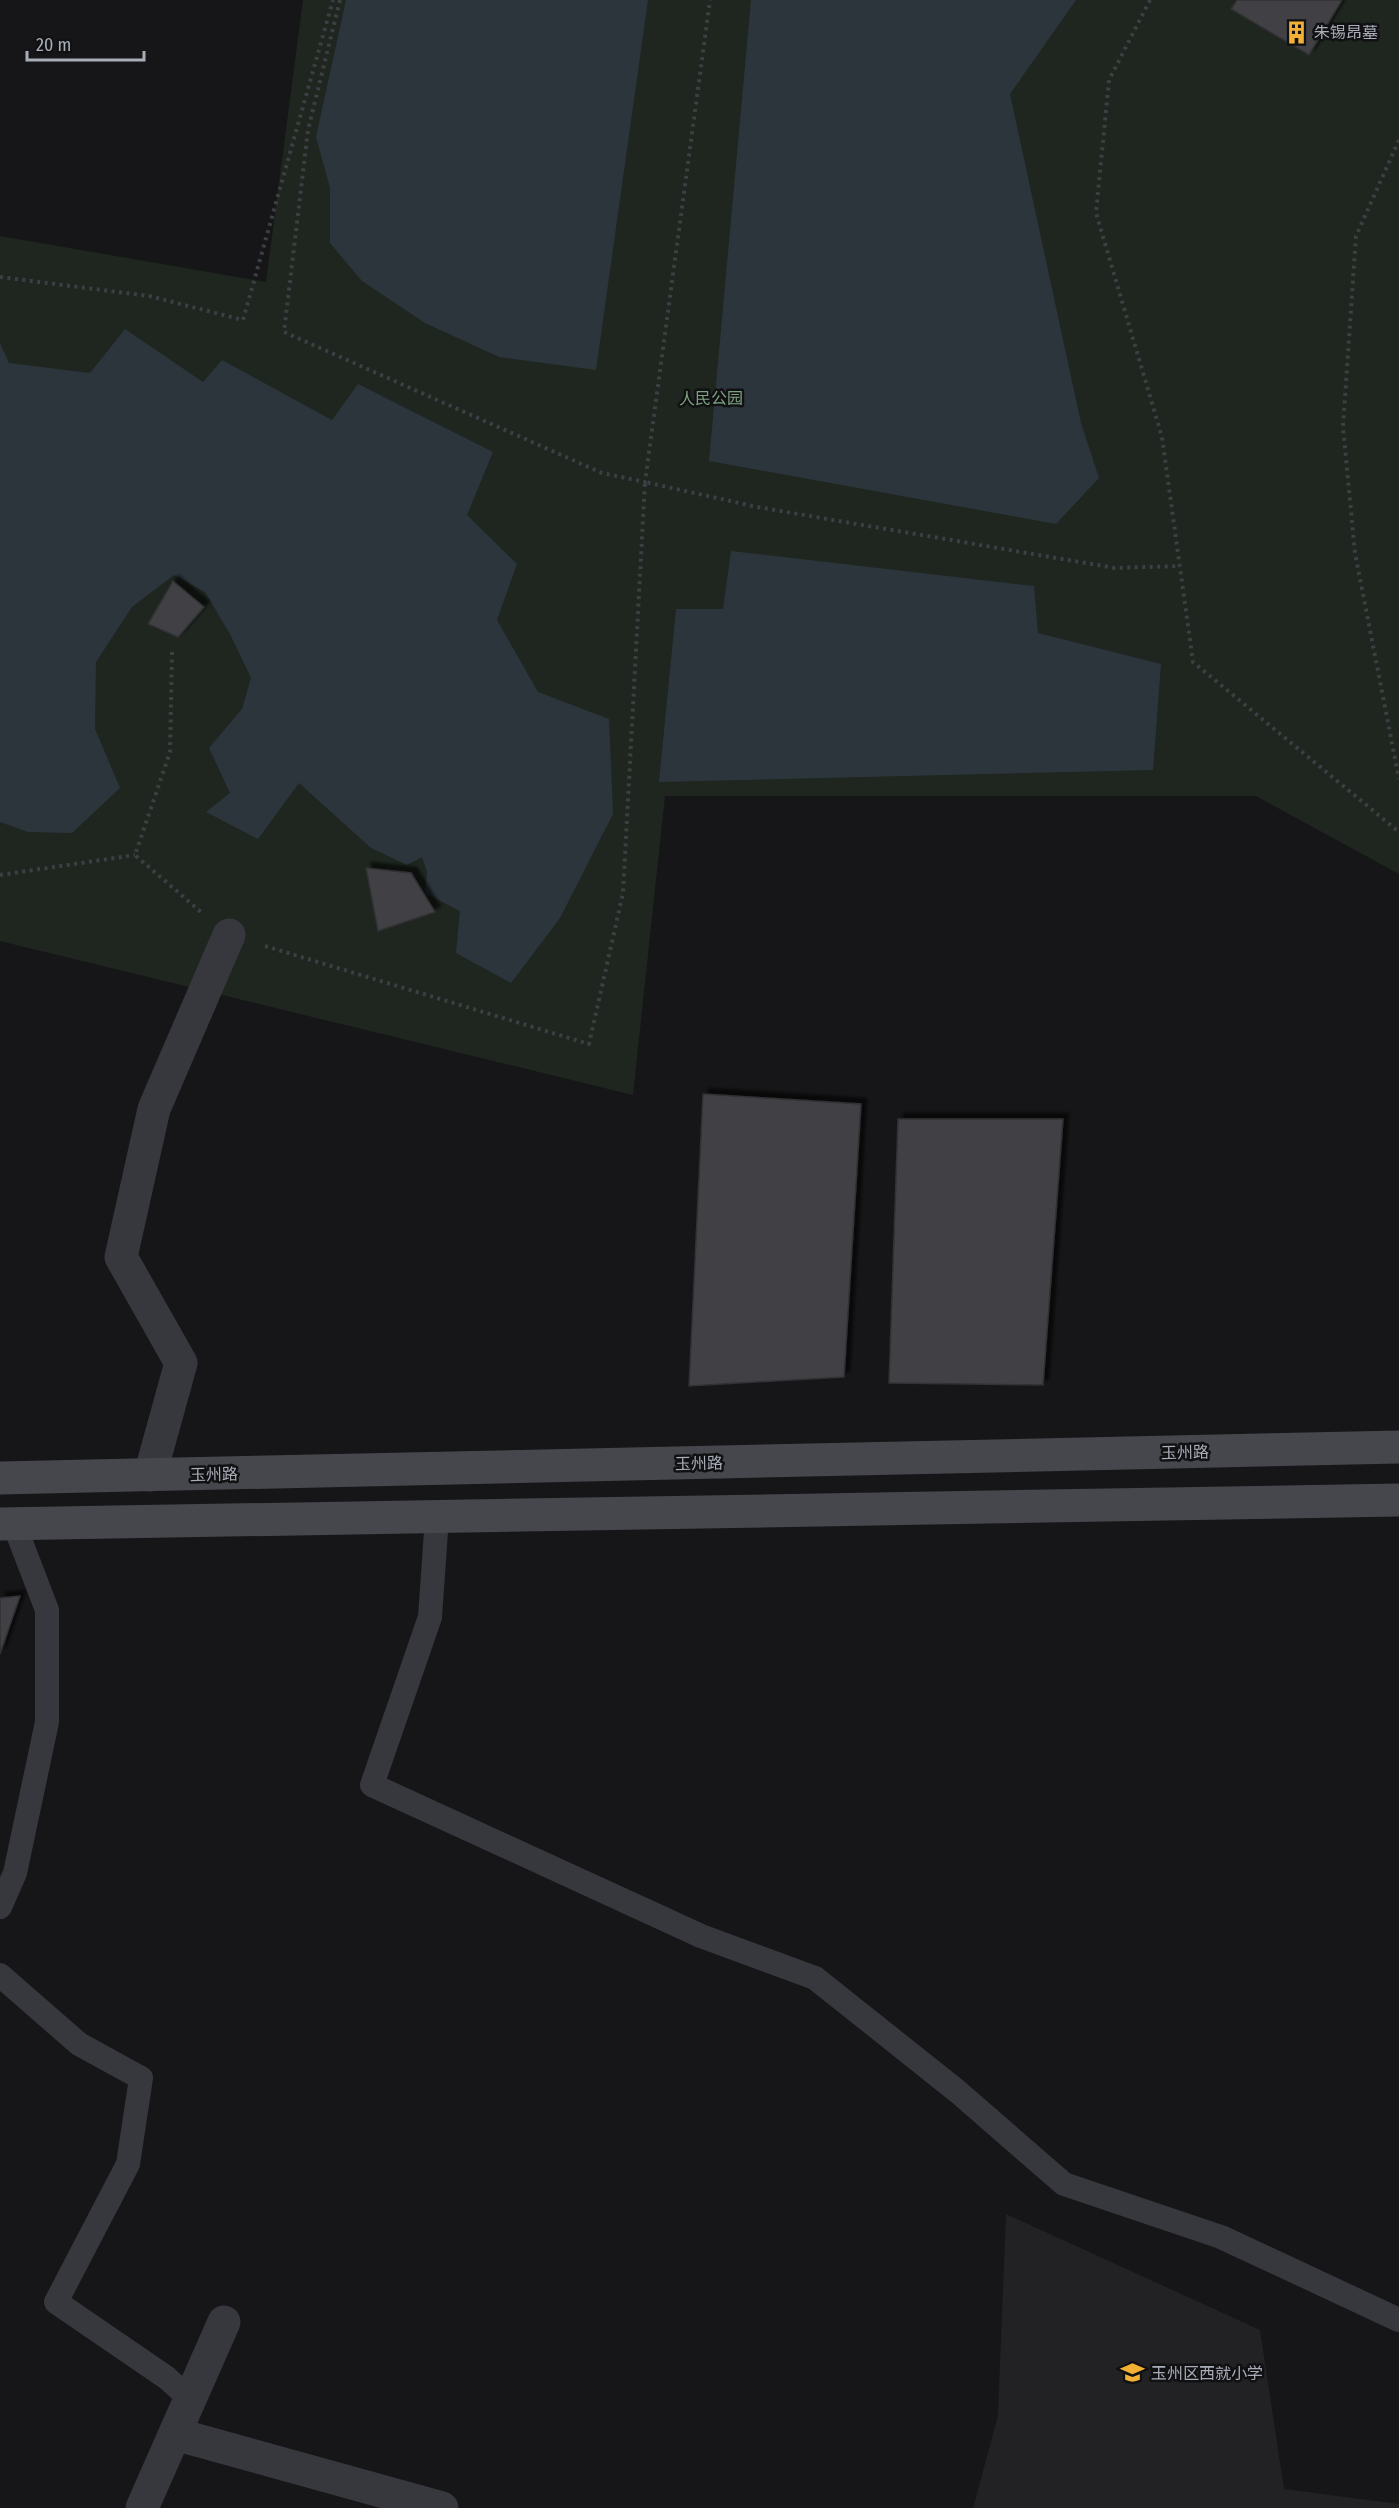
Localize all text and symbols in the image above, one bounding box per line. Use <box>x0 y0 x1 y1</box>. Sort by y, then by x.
building icon: 朱锡昂墓 <box>1283 19 1309 45</box>
place label: 朱锡昂墓 <box>1314 23 1378 42</box>
scale bar <box>27 24 144 62</box>
text: 20 m <box>36 34 71 56</box>
park label: 人民公园 <box>679 389 743 408</box>
street label: 玉州路 <box>1161 1443 1209 1462</box>
street label: 玉州路 <box>675 1454 723 1473</box>
street label: 玉州路 <box>190 1465 238 1484</box>
school or university icon: 玉州区西就小学 <box>1120 2360 1146 2386</box>
place label: 玉州区西就小学 <box>1151 2364 1263 2383</box>

